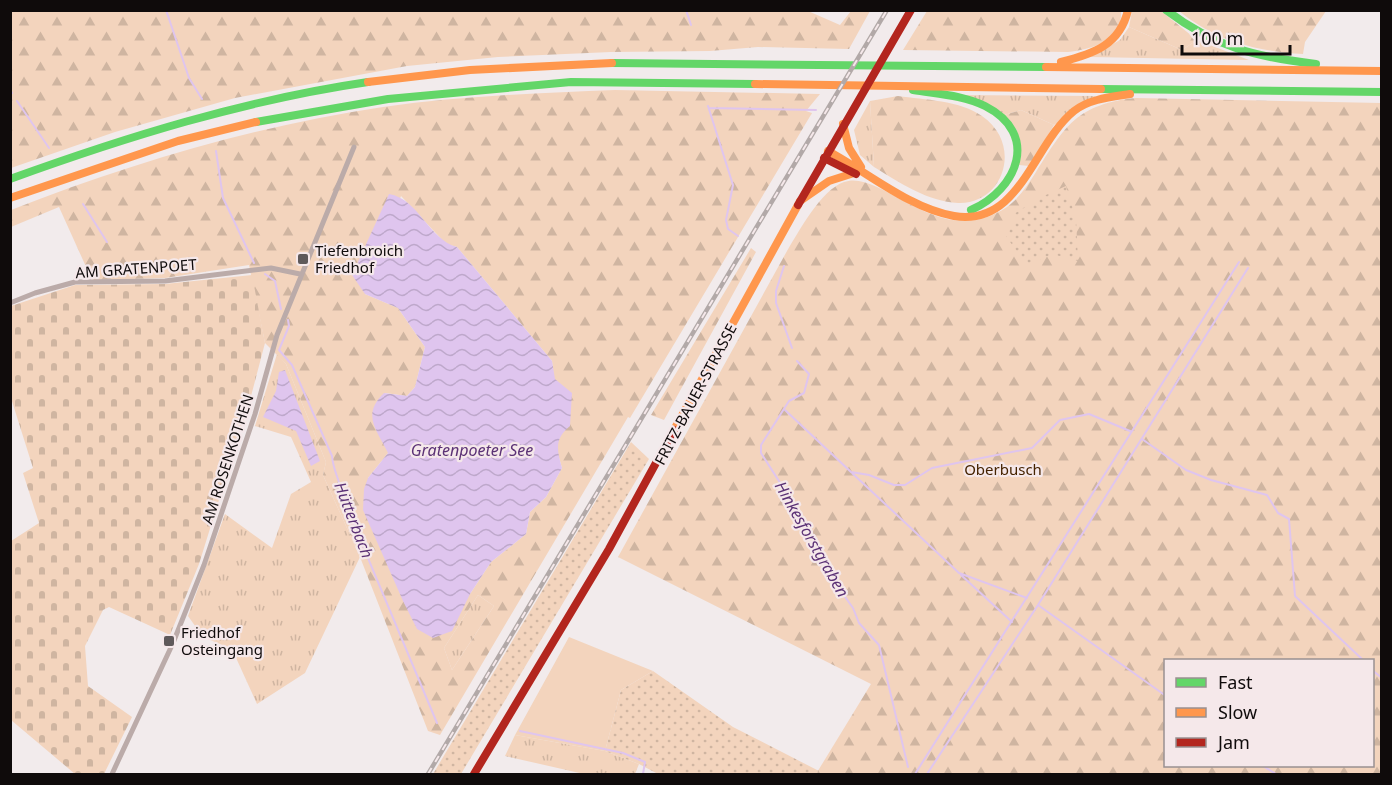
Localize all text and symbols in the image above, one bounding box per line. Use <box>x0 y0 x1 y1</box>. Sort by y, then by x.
scale bar <box>1182 18 1290 56</box>
text: 100 m <box>1191 26 1243 50</box>
place label: Tiefenbroich Friedhof <box>315 240 403 277</box>
marker: Tiefenbroich Friedhof <box>296 252 310 266</box>
street label: AM GRATENPOET <box>75 254 198 282</box>
street label: FRITZ-BAUER-STRASSE <box>649 320 741 468</box>
street label: AM ROSENKOTHEN <box>197 391 257 527</box>
water label: Gratenpoeter See <box>411 439 533 461</box>
park label: Oberbusch <box>964 459 1042 479</box>
water label: Hinkesforstgraben <box>770 477 854 601</box>
water label: Hütterbach <box>329 479 379 561</box>
place label: Friedhof Osteingang <box>181 622 263 659</box>
marker: Friedhof Osteingang <box>162 634 176 648</box>
legend <box>1164 659 1374 767</box>
text: Fast <box>1218 670 1253 694</box>
text: Slow <box>1218 700 1257 724</box>
text: Jam <box>1216 730 1250 754</box>

